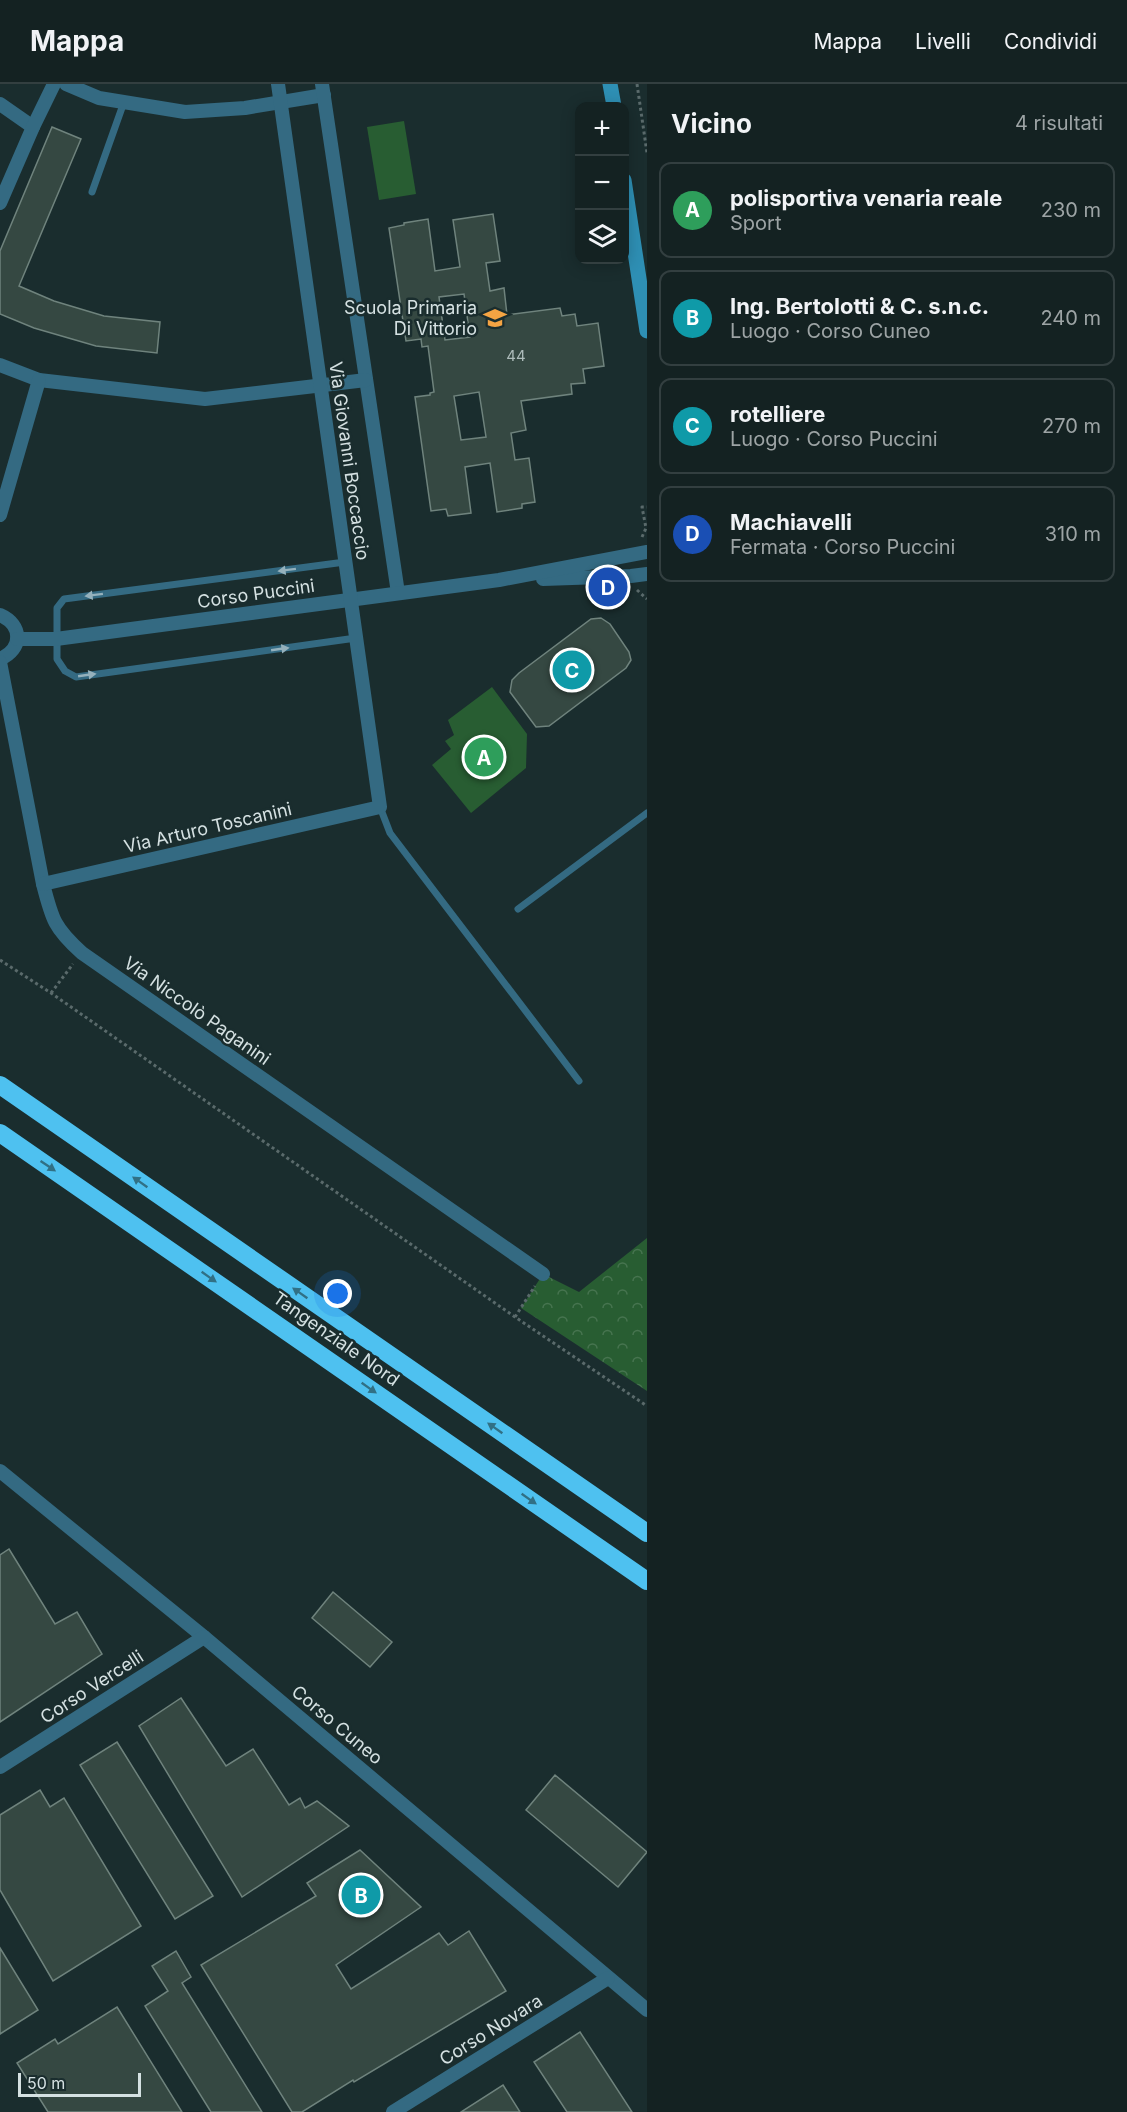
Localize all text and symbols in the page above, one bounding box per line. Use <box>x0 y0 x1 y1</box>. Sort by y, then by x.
text: Mappa <box>30 24 124 58</box>
text: Mappa <box>814 29 882 54</box>
text: Livelli <box>915 29 971 54</box>
text: Condividi <box>1004 29 1097 54</box>
map controls <box>575 102 629 264</box>
button: + <box>575 102 629 156</box>
text: Vicino <box>671 108 752 139</box>
text: 4 risultati <box>1015 111 1103 135</box>
button: − <box>575 156 629 210</box>
text: polisportiva venaria reale <box>730 185 1002 211</box>
text: A <box>685 198 700 222</box>
text: 230 m <box>1041 198 1101 222</box>
button: layers <box>575 210 629 264</box>
text: Sport <box>730 211 781 235</box>
text: Ing. Bertolotti & C. s.n.c. <box>730 293 989 319</box>
place label: Scuola Primaria Di Vittorio <box>344 297 477 339</box>
school or university icon: Scuola Primaria Di Vittorio <box>482 305 508 331</box>
text: B <box>686 306 699 330</box>
text: 240 m <box>1040 306 1101 330</box>
text: Luogo · Corso Cuneo <box>730 319 931 343</box>
house number: 44 <box>506 346 526 365</box>
street label: Via Giovanni Boccaccio <box>325 360 374 561</box>
text: rotelliere <box>730 401 825 427</box>
text: C <box>685 414 700 438</box>
text: 270 m <box>1042 414 1101 438</box>
text: Luogo · Corso Puccini <box>730 427 938 451</box>
text: Machiavelli <box>730 509 852 535</box>
text: D <box>685 522 700 546</box>
text: 310 m <box>1045 522 1101 546</box>
text: Fermata · Corso Puccini <box>730 535 955 559</box>
pin: D <box>588 564 628 610</box>
one-way arrow <box>278 565 297 574</box>
street label: Corso Puccini <box>196 575 316 612</box>
one-way arrow <box>84 590 103 600</box>
one-way arrow <box>271 644 290 653</box>
pin: C <box>552 648 592 692</box>
one-way arrow <box>78 671 97 680</box>
pin: A <box>464 734 504 780</box>
street label: Via Arturo Toscanini <box>122 798 294 857</box>
street label: Via Niccolò Paganini <box>120 952 275 1069</box>
one-way arrow <box>40 1160 56 1172</box>
one-way arrow <box>133 1176 149 1188</box>
one-way arrow <box>200 1271 216 1283</box>
your location <box>323 1279 352 1308</box>
street label: Tangenziale Nord <box>269 1287 403 1390</box>
one-way arrow <box>293 1287 309 1299</box>
one-way arrow <box>361 1382 377 1393</box>
one-way arrow <box>488 1422 504 1434</box>
one-way arrow <box>521 1493 537 1505</box>
street label: Corso Vercelli <box>36 1646 147 1728</box>
street label: Corso Cuneo <box>288 1681 387 1769</box>
pin: B <box>342 1872 380 1918</box>
street label: Corso Novara <box>436 1990 546 2070</box>
scale bar <box>18 2070 141 2098</box>
text: 50 m <box>27 2073 65 2093</box>

